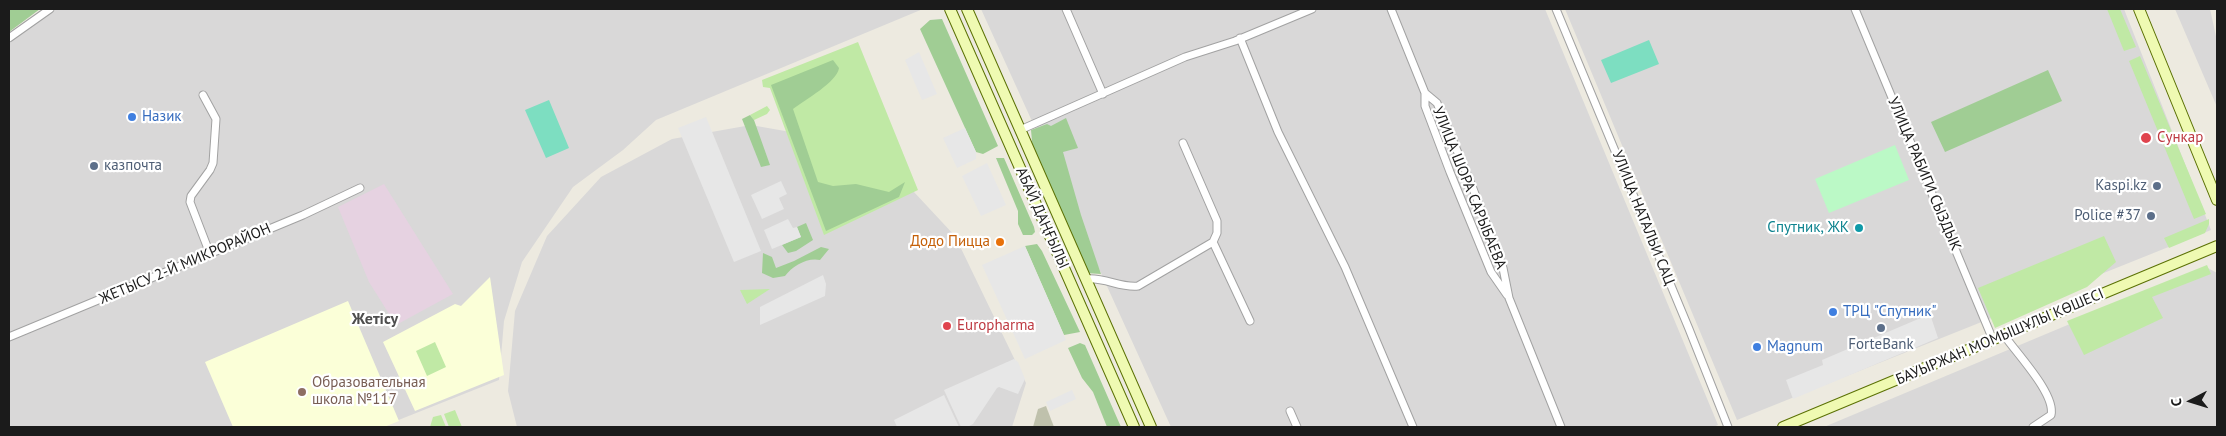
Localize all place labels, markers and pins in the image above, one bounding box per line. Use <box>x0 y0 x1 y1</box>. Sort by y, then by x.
place label: Назик <box>142 108 181 126</box>
marker: Назик <box>126 111 138 123</box>
place label: Сункар <box>2157 129 2203 147</box>
marker: Сункар <box>2139 131 2153 145</box>
place label: казпочта <box>104 157 162 175</box>
marker: казпочта <box>88 160 100 172</box>
place label: Kaspi.kz <box>2095 177 2147 195</box>
marker: Kaspi.kz <box>2151 180 2163 192</box>
place label: Police #37 <box>2074 207 2141 225</box>
marker: Police #37 <box>2145 210 2157 222</box>
place label: Спутник, ЖК <box>1767 219 1849 237</box>
marker: Спутник, ЖК <box>1853 222 1865 234</box>
place label: Додо Пицца <box>910 233 990 251</box>
marker: Додо Пицца <box>994 236 1006 248</box>
place label: ТРЦ "Спутник" <box>1843 303 1936 321</box>
marker: ТРЦ "Спутник" <box>1827 306 1839 318</box>
place label: Europharma <box>957 317 1035 335</box>
marker: Europharma <box>941 320 953 332</box>
marker: ForteBank <box>1875 322 1887 334</box>
place label: ForteBank <box>1848 336 1914 354</box>
place label: Magnum <box>1767 338 1823 356</box>
marker: Magnum <box>1751 341 1763 353</box>
place label: Образовательная школа №117 <box>312 374 426 409</box>
marker: Образовательная школа №117 <box>296 386 308 398</box>

